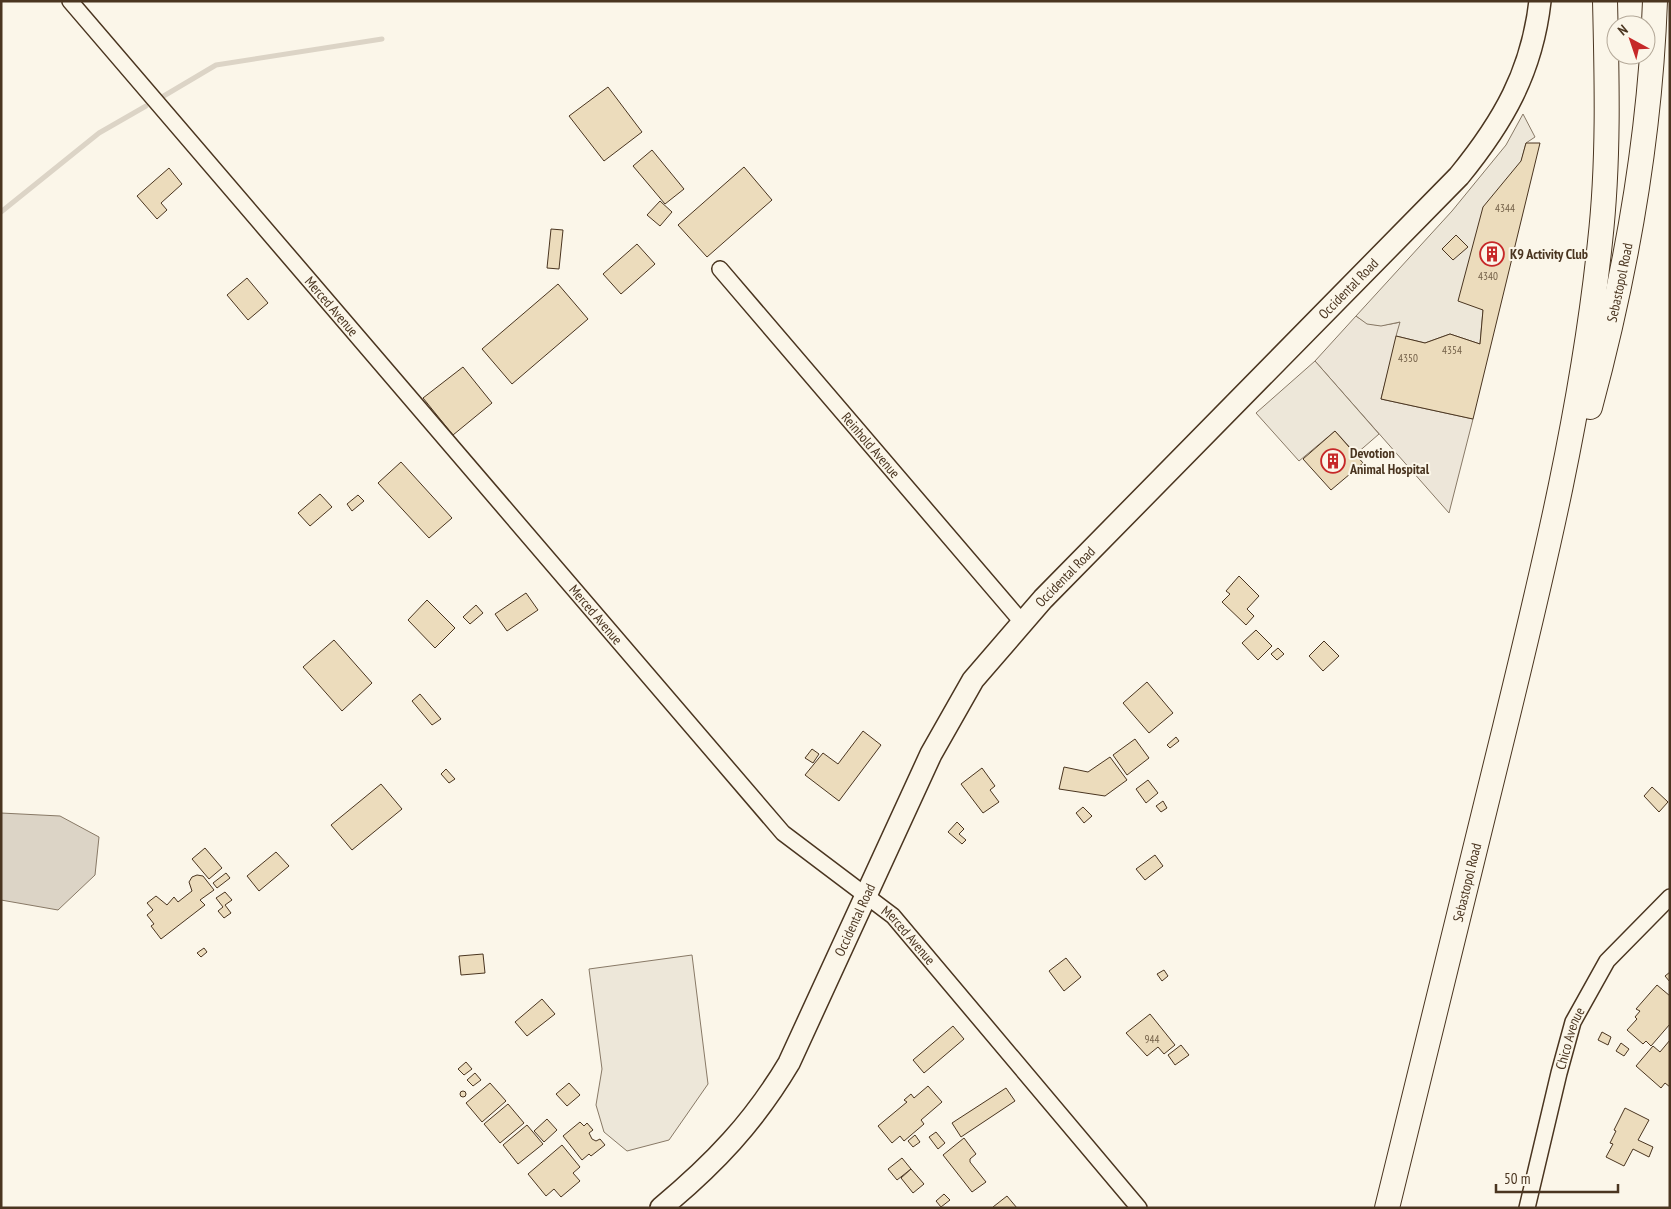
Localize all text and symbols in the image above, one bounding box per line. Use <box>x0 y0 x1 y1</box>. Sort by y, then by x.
north arrow <box>1606 15 1656 65</box>
text: N <box>1614 21 1631 39</box>
house number: 4344 <box>1495 201 1515 215</box>
building icon: K9 Activity Club <box>1479 241 1505 267</box>
street label: Sebastopol Road <box>1603 241 1636 324</box>
place label: K9 Activity Club <box>1510 245 1588 263</box>
street label: Occidental Road <box>1314 254 1382 323</box>
house number: 4340 <box>1478 269 1498 283</box>
street label: Merced Avenue <box>301 273 362 340</box>
house number: 4354 <box>1442 343 1462 357</box>
house number: 4350 <box>1398 351 1418 365</box>
street label: Reinhold Avenue <box>838 409 904 482</box>
place label: Devotion Animal Hospital <box>1349 444 1430 478</box>
building icon: Devotion Animal Hospital <box>1320 448 1346 474</box>
street label: Occidental Road <box>1031 542 1099 611</box>
street label: Merced Avenue <box>565 581 627 648</box>
street label: Sebastopol Road <box>1449 841 1485 924</box>
street label: Occidental Road <box>830 881 879 959</box>
street label: Merced Avenue <box>878 902 939 969</box>
street label: Chico Avenue <box>1551 1004 1589 1072</box>
house number: 944 <box>1145 1032 1159 1046</box>
scale bar <box>1496 1162 1618 1194</box>
text: 50 m <box>1504 1169 1530 1188</box>

